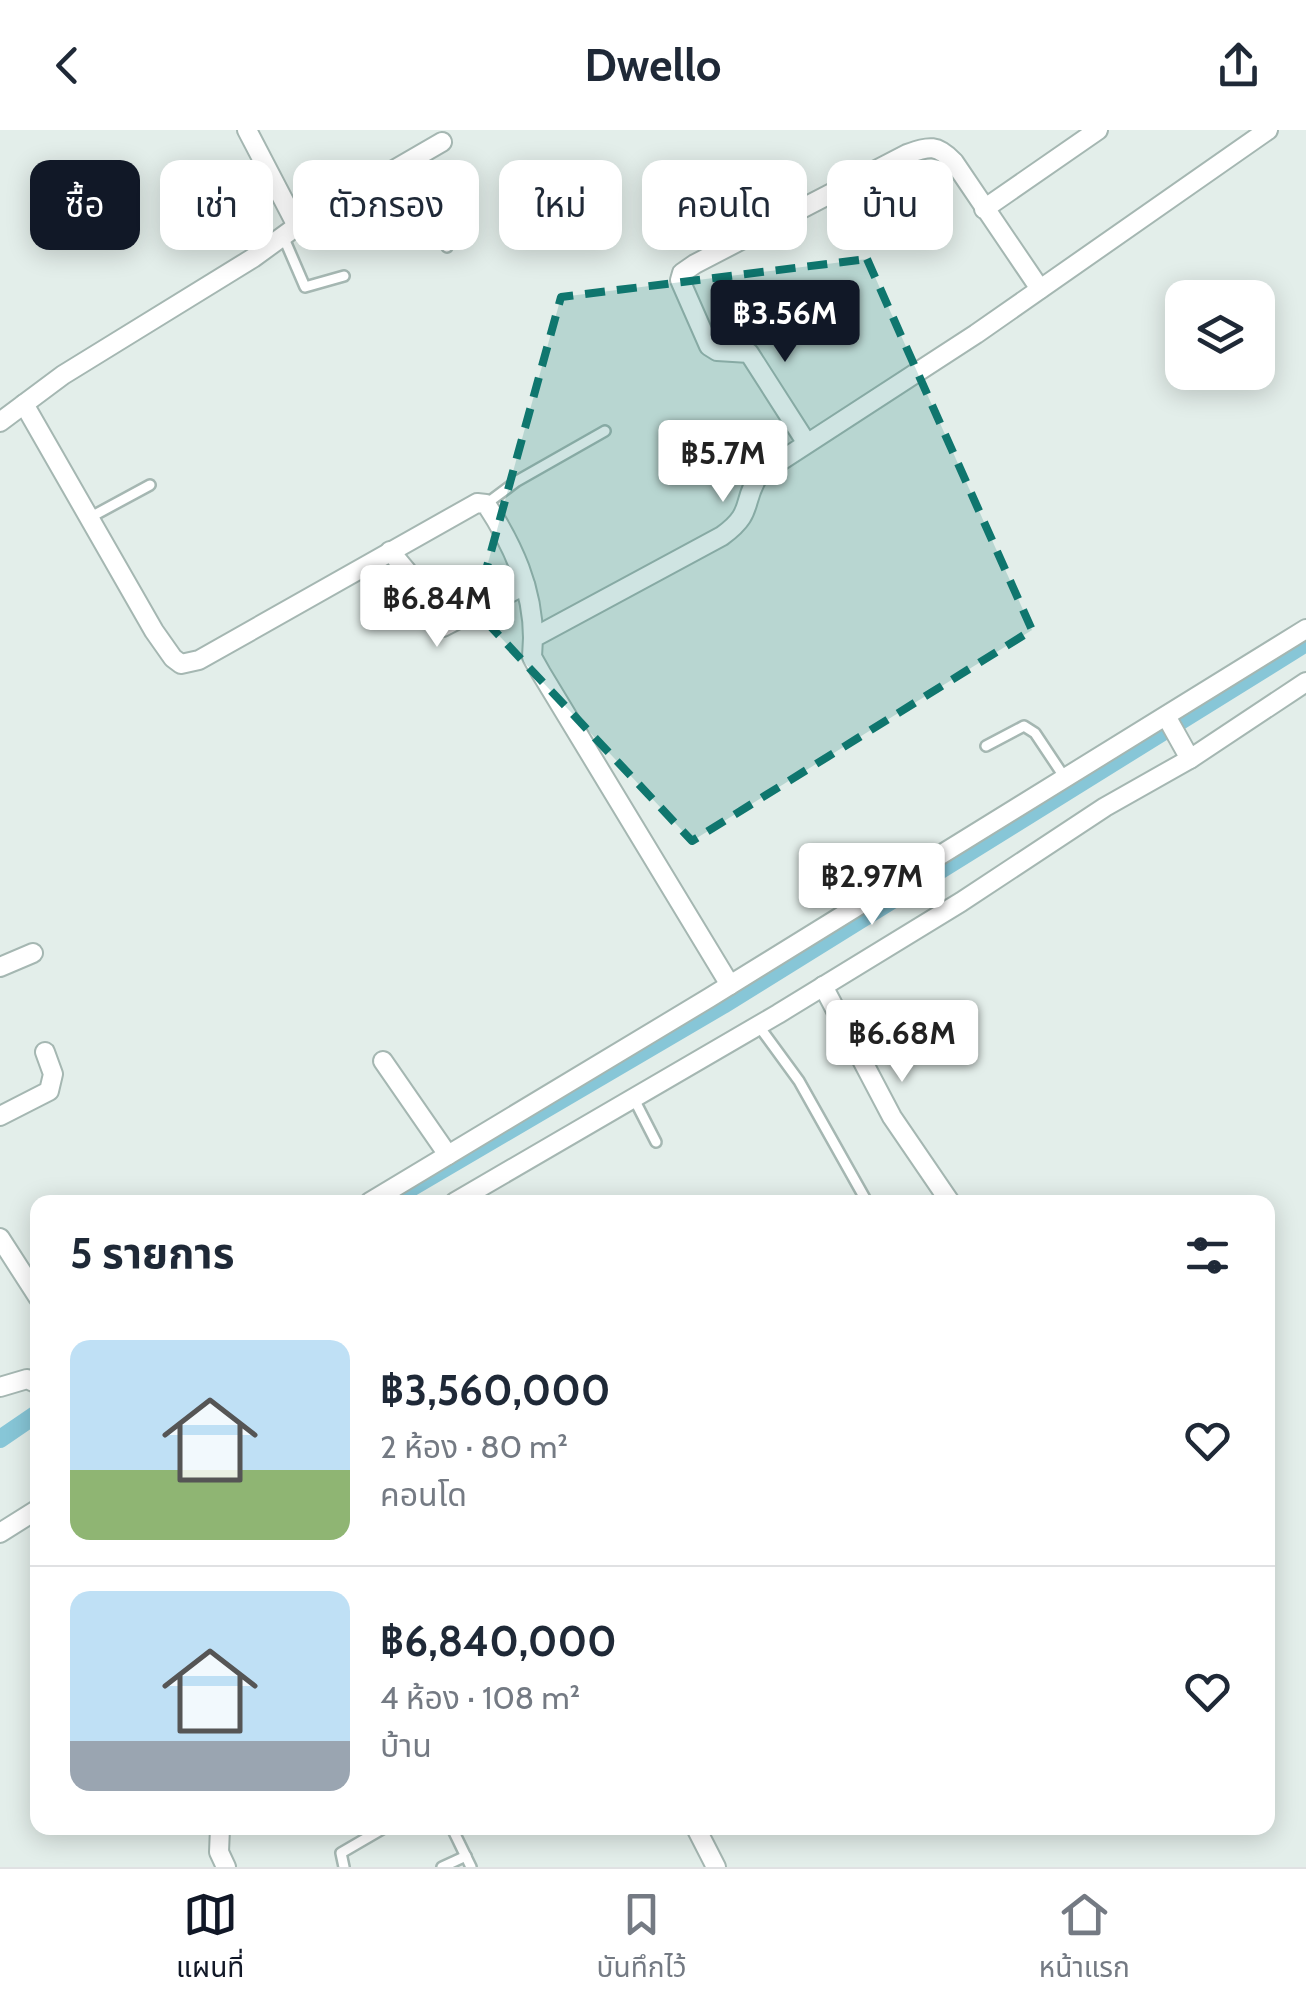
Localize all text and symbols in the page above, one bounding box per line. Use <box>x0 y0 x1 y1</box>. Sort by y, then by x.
icon: back <box>40 38 95 93</box>
text: Dwello <box>584 38 722 92</box>
icon: share <box>1211 38 1266 93</box>
chip: ซื้อ <box>30 160 140 250</box>
chip: เช่า <box>160 160 273 250</box>
chip: ตัวกรอง <box>293 160 479 250</box>
chip: ใหม่ <box>499 160 622 250</box>
chip: คอนโด <box>642 160 807 250</box>
chip: บ้าน <box>827 160 953 250</box>
pin: ฿3.56M <box>704 280 866 365</box>
map controls <box>1165 280 1275 390</box>
button: layers <box>1165 280 1275 390</box>
text: ฿3.56M <box>733 293 837 332</box>
pin: ฿5.7M <box>653 420 793 505</box>
text: ฿5.7M <box>680 433 766 472</box>
pin: ฿6.84M <box>356 565 518 650</box>
text: ฿6.84M <box>382 578 492 617</box>
pin: ฿2.97M <box>791 843 953 928</box>
text: ฿2.97M <box>821 856 923 895</box>
pin: ฿6.68M <box>821 1000 983 1085</box>
text: ฿6.68M <box>848 1013 956 1052</box>
text: 5 รายการ <box>70 1227 234 1279</box>
icon: filters <box>1180 1228 1235 1283</box>
text: ฿3,560,000 <box>380 1364 610 1416</box>
icon: home <box>150 1380 270 1500</box>
icon: heart <box>1180 1413 1235 1468</box>
text: 2 ห้อง · 80 m² <box>380 1427 568 1466</box>
text: คอนโด <box>380 1475 467 1514</box>
text: ฿6,840,000 <box>380 1615 617 1667</box>
icon: home <box>150 1631 270 1751</box>
icon: heart <box>1180 1664 1235 1719</box>
text: 4 ห้อง · 108 m² <box>380 1678 580 1717</box>
text: บ้าน <box>380 1726 432 1765</box>
tab: แผนที่ <box>176 1887 244 1990</box>
tab: บันทึกไว้ <box>597 1887 687 1990</box>
tab: หน้าแรก <box>1039 1887 1130 1990</box>

